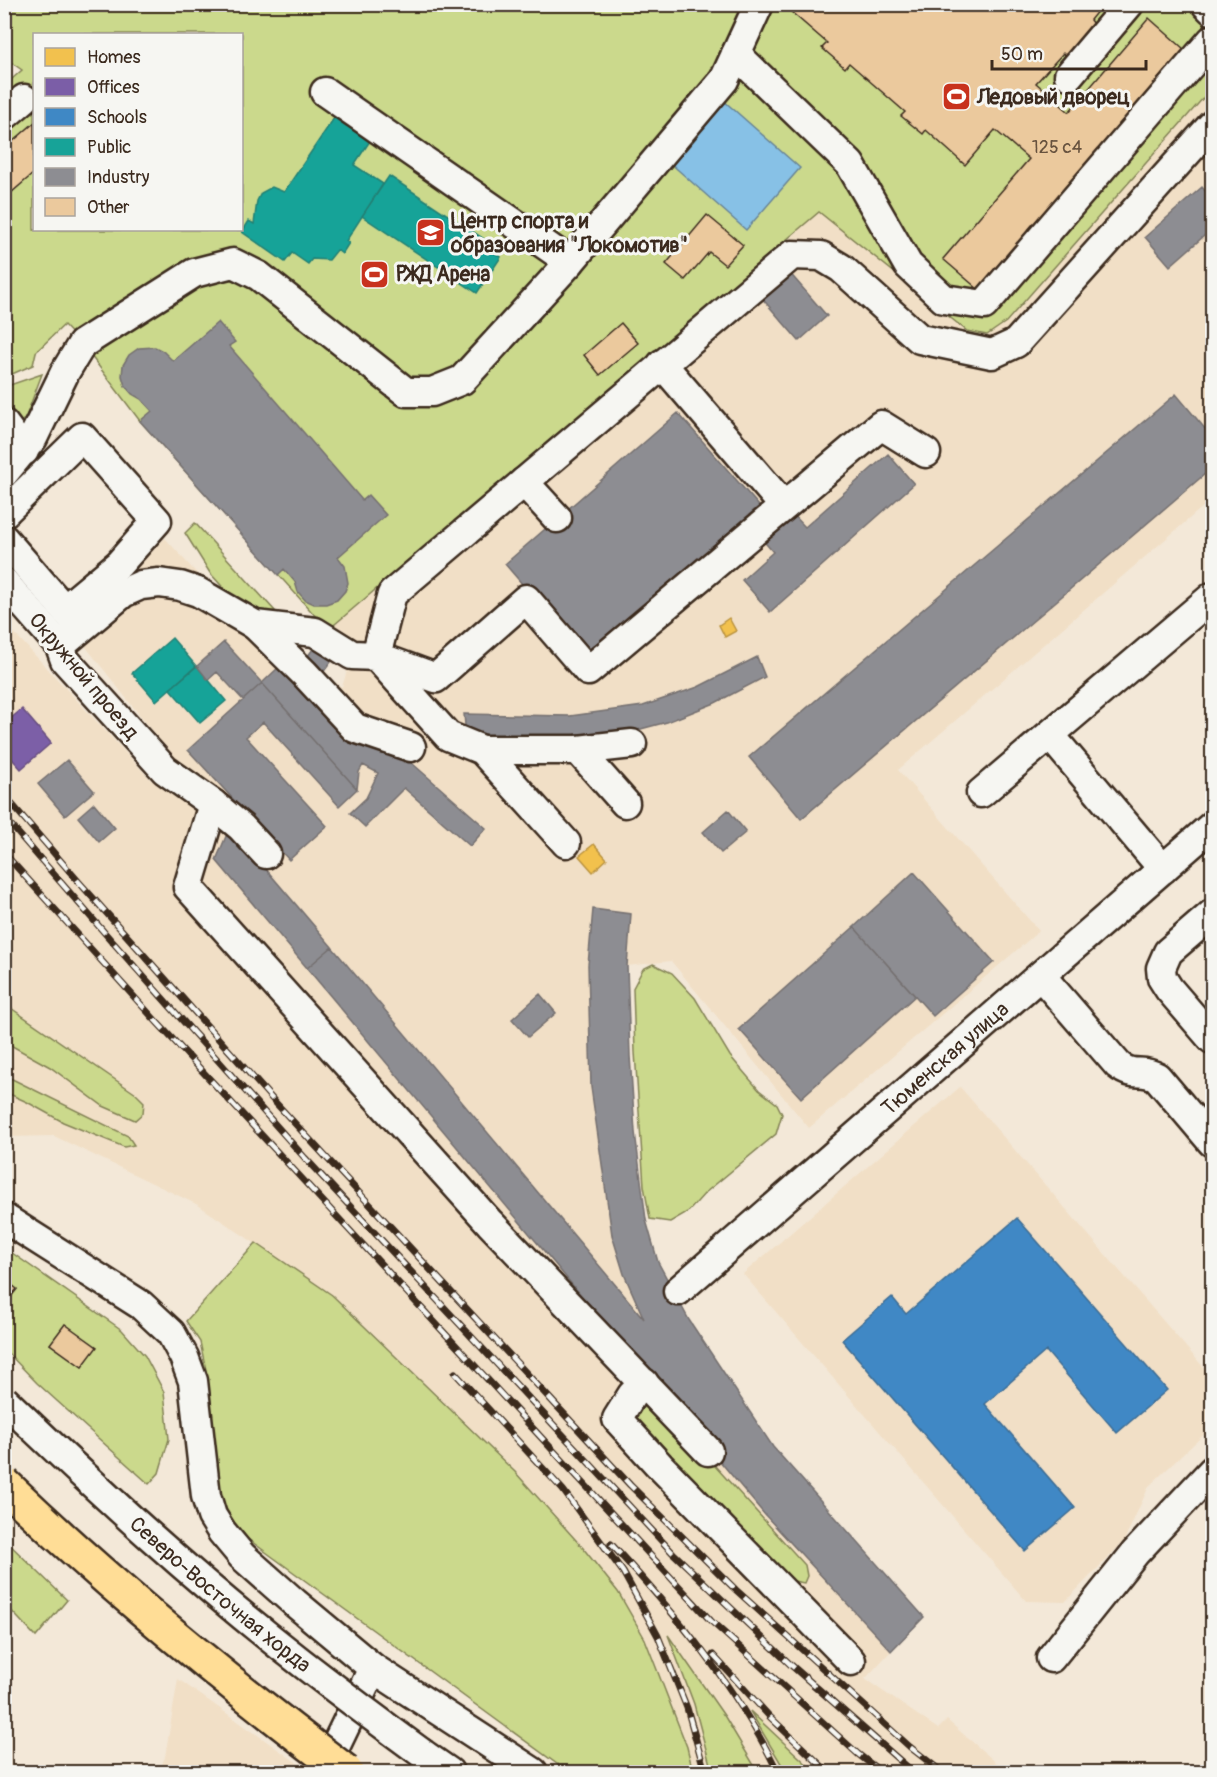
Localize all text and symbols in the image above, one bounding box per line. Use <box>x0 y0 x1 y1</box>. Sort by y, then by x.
legend <box>33 33 243 231</box>
scale bar <box>992 33 1146 71</box>
text: 50 m <box>1001 43 1043 66</box>
text: Homes <box>87 46 140 69</box>
text: Offices <box>87 76 139 99</box>
sports icon: Ледовый дворец <box>940 81 972 113</box>
place label: Ледовый дворец <box>976 84 1130 111</box>
text: Schools <box>87 106 147 129</box>
text: Public <box>87 136 131 159</box>
house number: 125 с4 <box>1032 136 1083 159</box>
text: Industry <box>87 166 150 189</box>
text: Other <box>87 196 130 219</box>
place label: Центр спорта и образования "Локомотив" <box>450 208 688 259</box>
school or university icon: Центр спорта и образования "Локомотив" <box>414 217 446 249</box>
sports icon: РЖД Арена <box>359 258 391 290</box>
place label: РЖД Арена <box>396 261 491 288</box>
street label: Окружной проезд <box>23 607 145 746</box>
street label: Тюменская улица <box>876 996 1015 1122</box>
street label: Северо-Восточная хорда <box>124 1511 316 1679</box>

